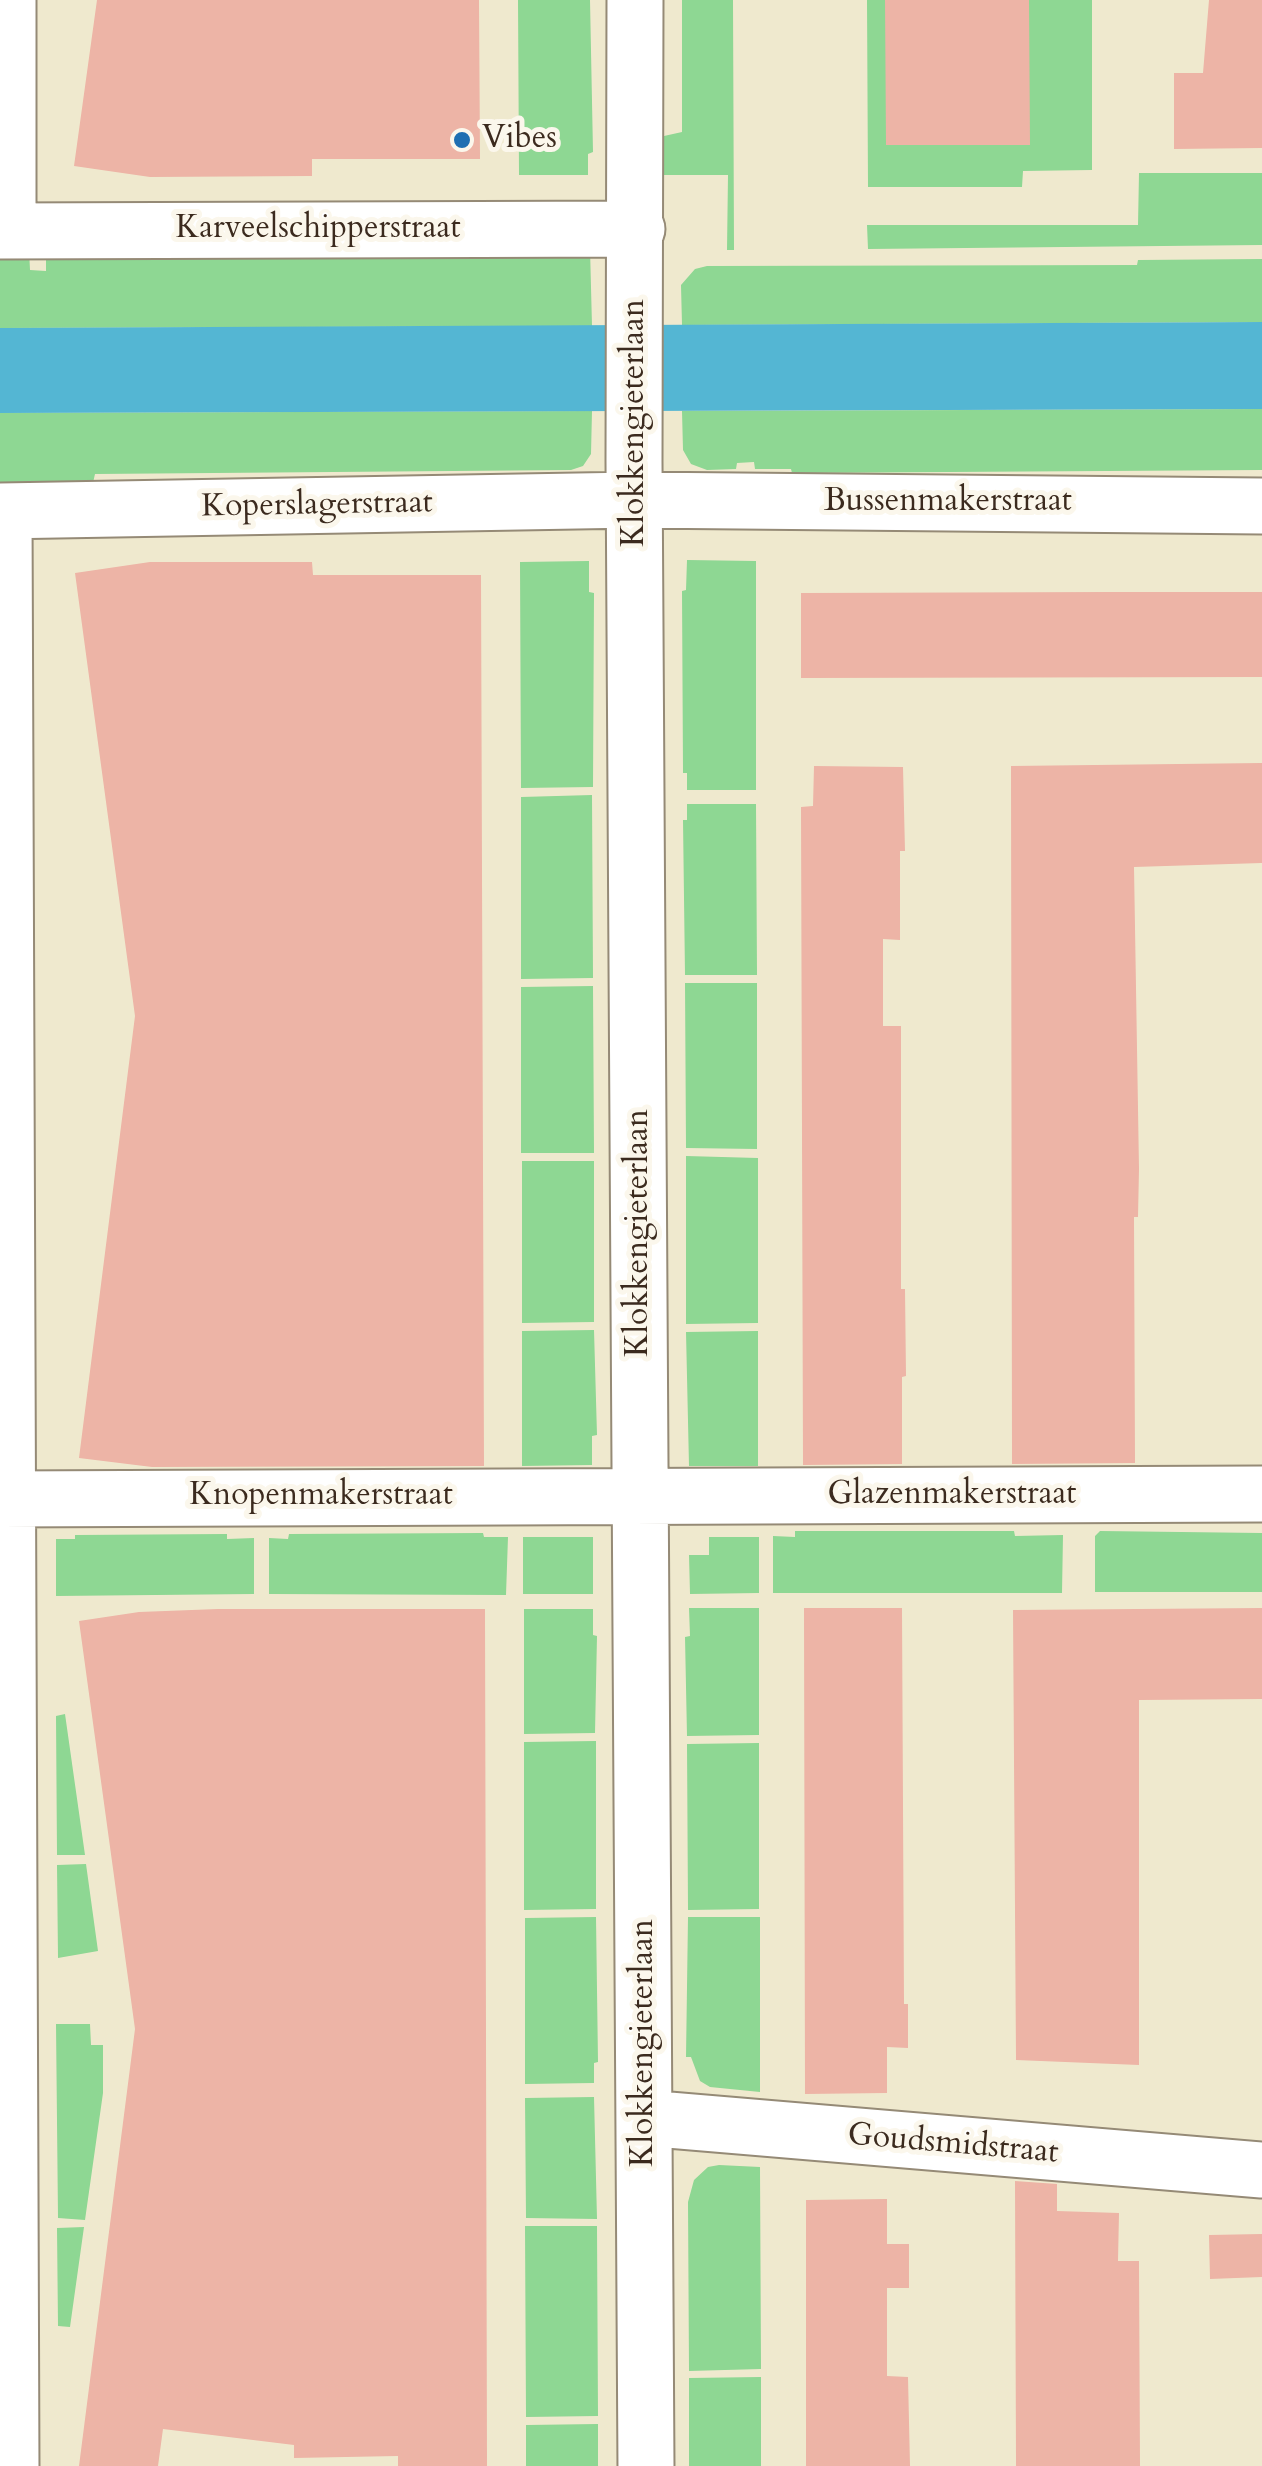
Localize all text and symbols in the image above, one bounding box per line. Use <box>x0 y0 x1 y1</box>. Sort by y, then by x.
place label: Vibes <box>482 121 557 159</box>
marker: Vibes <box>451 129 473 151</box>
street label: Karveelschipperstraat <box>175 211 461 249</box>
street label: Klokkengieterlaan <box>617 299 655 547</box>
street label: Bussenmakerstraat <box>824 484 1072 522</box>
street label: Koperslagerstraat <box>201 485 433 527</box>
street label: Klokkengieterlaan <box>621 1109 659 1357</box>
street label: Glazenmakerstraat <box>828 1477 1076 1515</box>
street label: Knopenmakerstraat <box>189 1478 453 1516</box>
street label: Klokkengieterlaan <box>626 1919 664 2167</box>
street label: Goudsmidstraat <box>846 2117 1060 2173</box>

